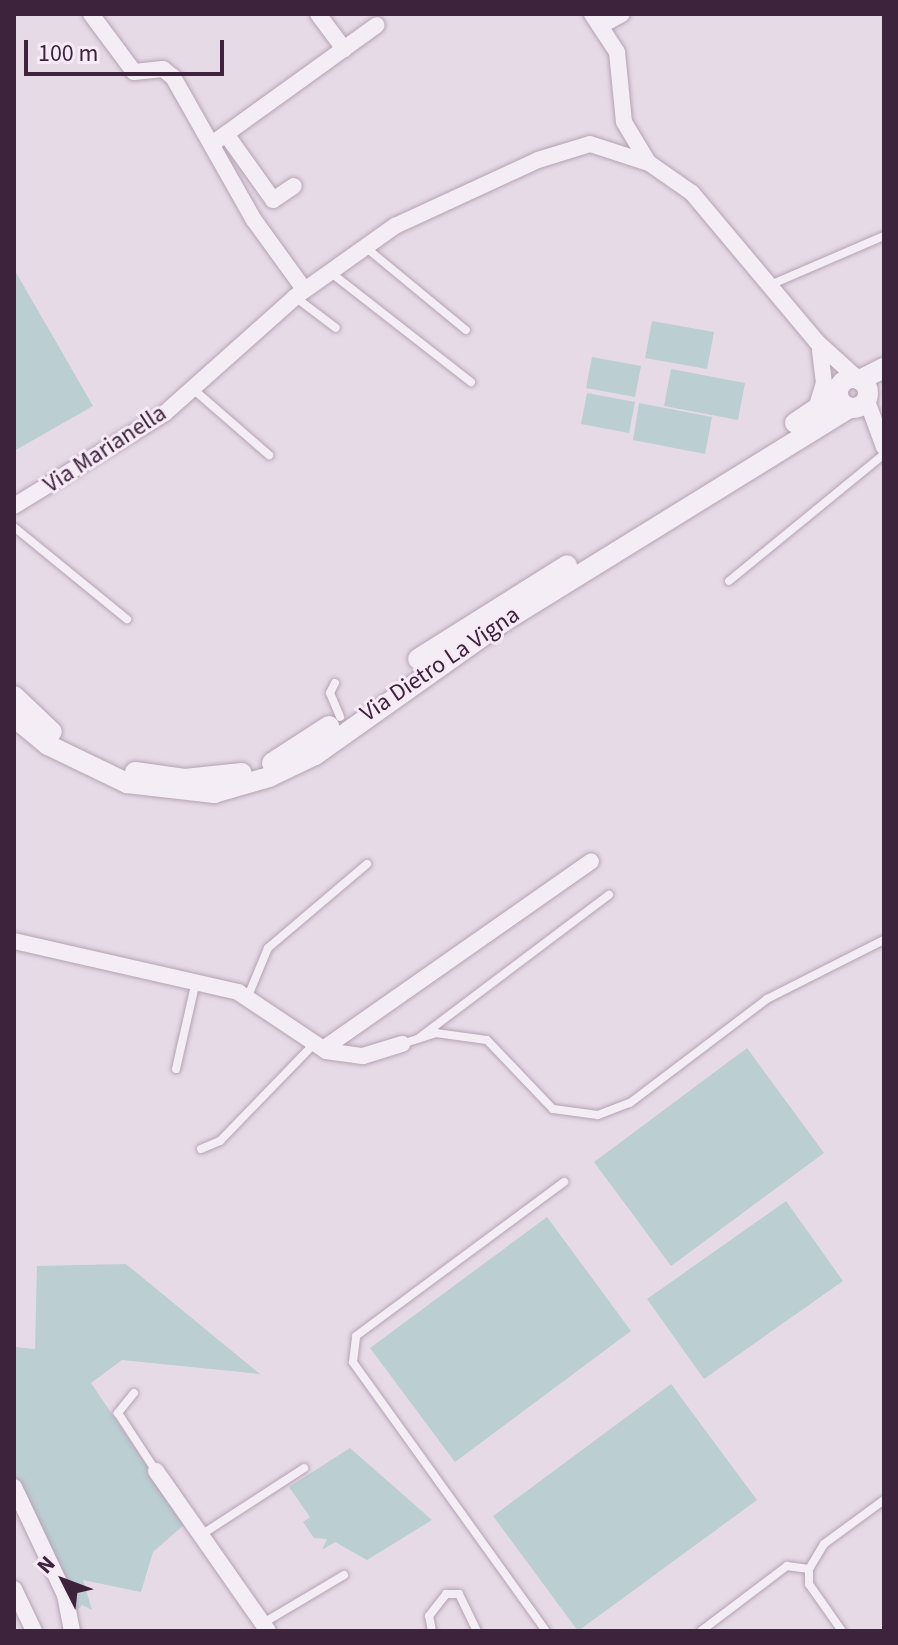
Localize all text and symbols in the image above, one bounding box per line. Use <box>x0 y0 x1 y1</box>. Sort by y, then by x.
scale bar <box>28 24 228 74</box>
text: 100 m <box>38 36 98 71</box>
street label: Via Marianella <box>38 399 172 499</box>
street label: Via Dietro La Vigna <box>355 600 525 728</box>
north arrow <box>24 1541 104 1621</box>
text: N <box>29 1549 63 1581</box>

